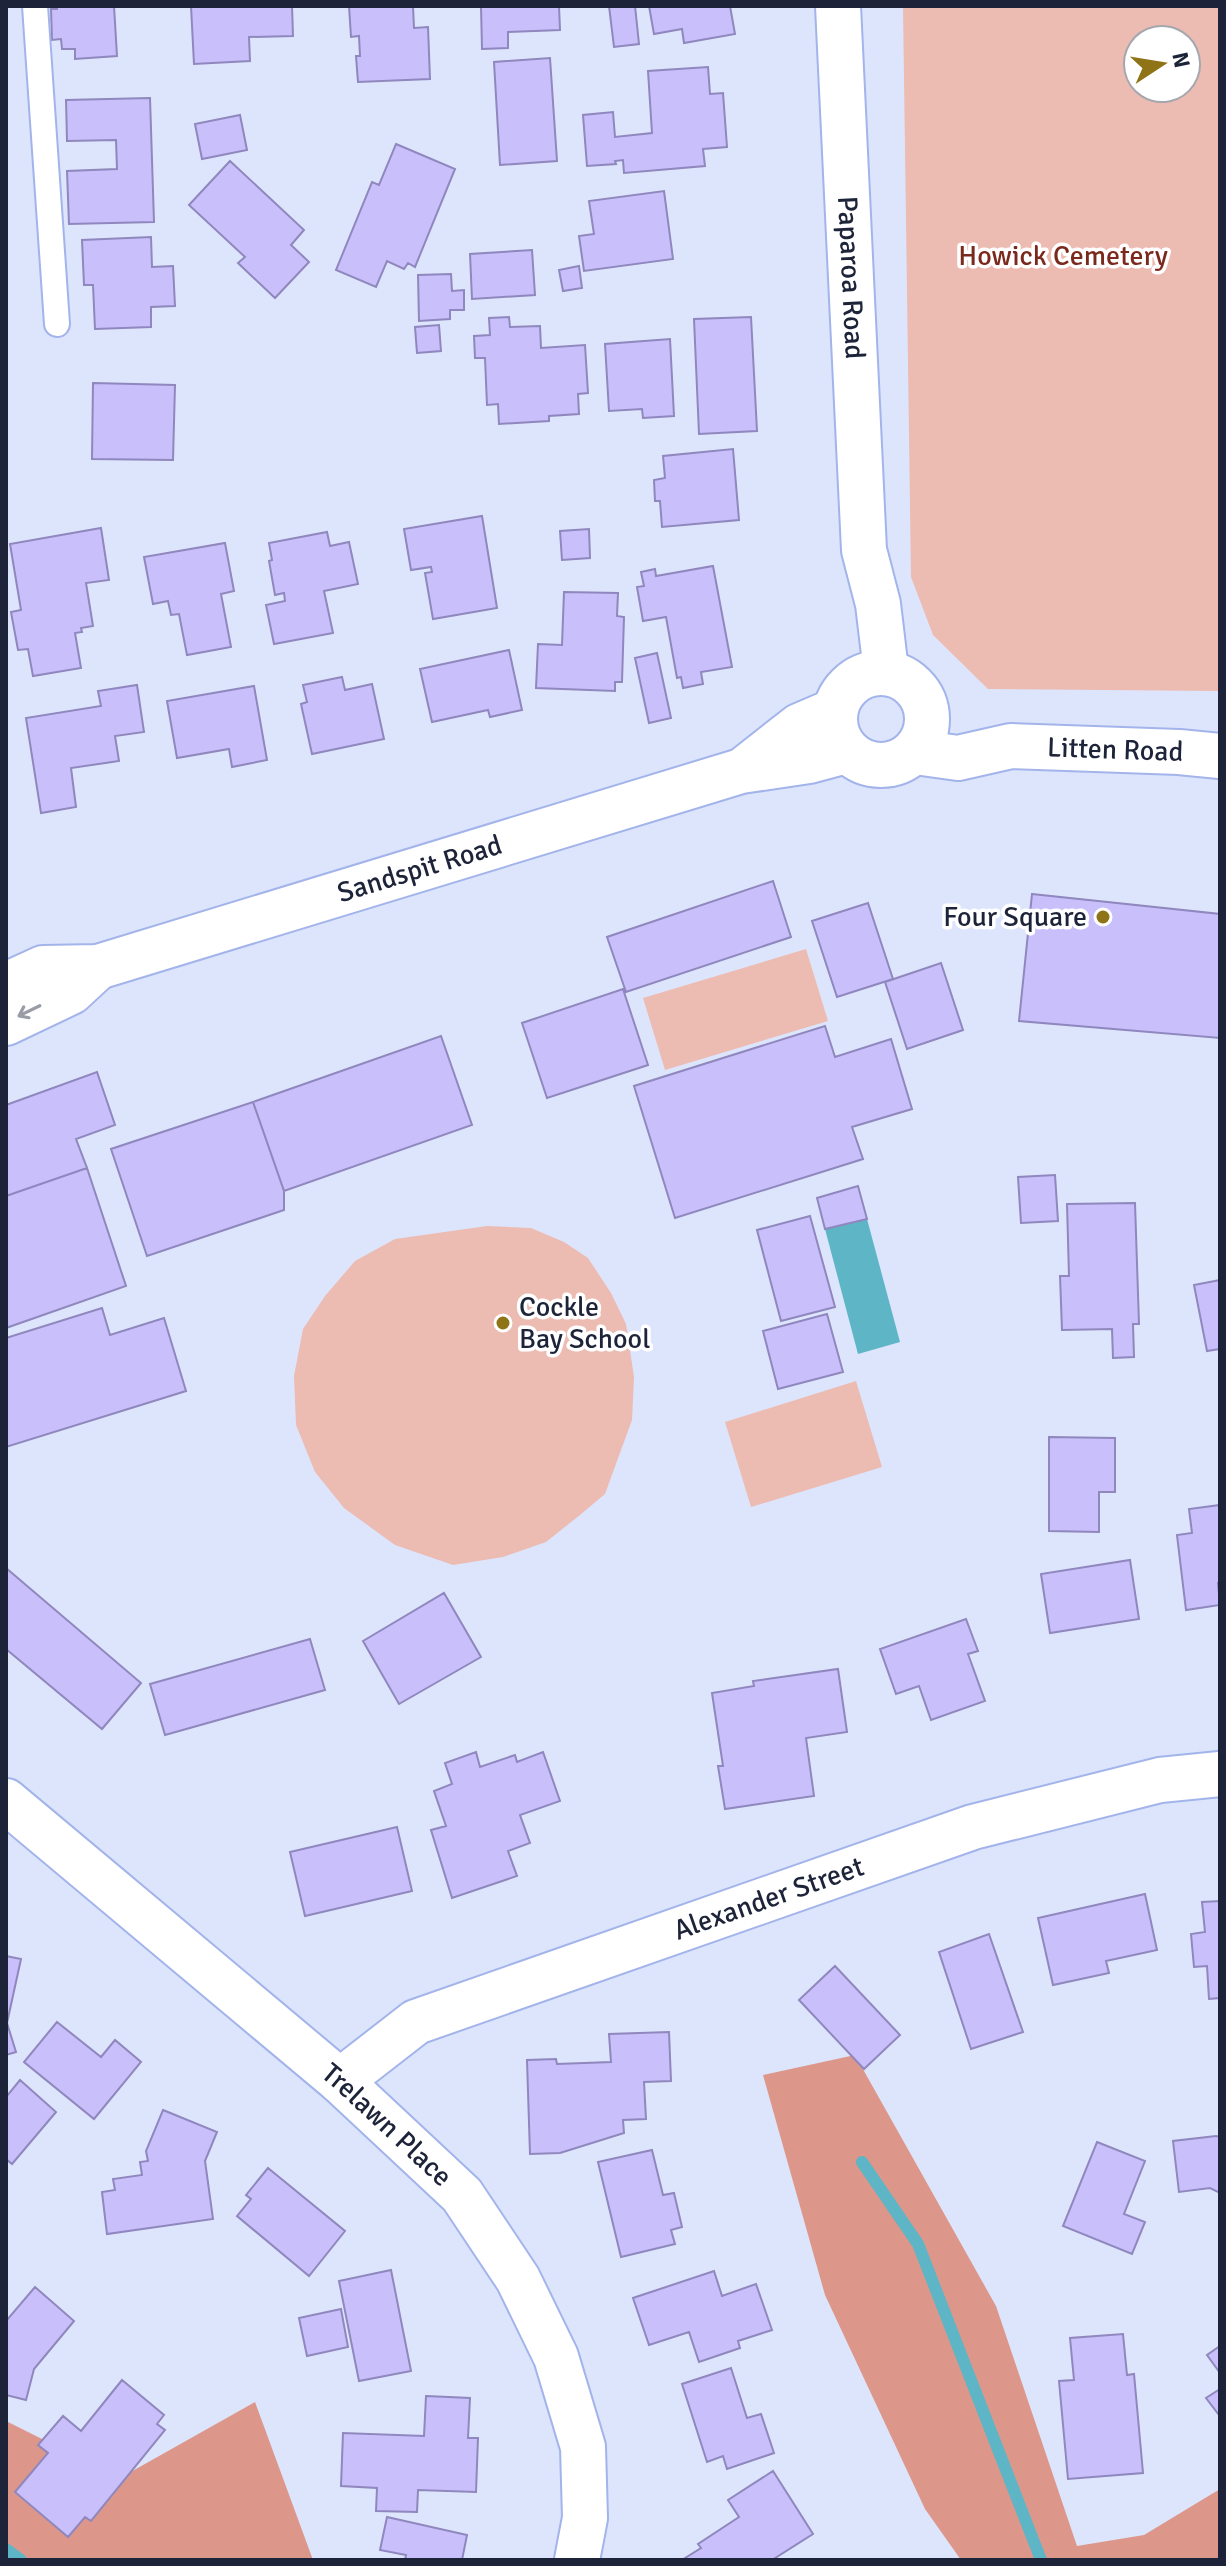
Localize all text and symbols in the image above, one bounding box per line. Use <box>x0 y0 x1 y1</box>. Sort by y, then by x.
north arrow <box>1122 24 1202 104</box>
text: N <box>1166 50 1196 70</box>
street label: Paparoa Road <box>830 195 872 360</box>
park label: Howick Cemetery <box>958 239 1168 273</box>
street label: Litten Road <box>1046 730 1184 769</box>
street label: Sandspit Road <box>333 828 506 910</box>
place label: Four Square <box>943 900 1087 934</box>
marker: Four Square <box>1094 908 1112 926</box>
one-way arrow <box>18 1004 42 1020</box>
place label: Cockle Bay School <box>519 1290 650 1356</box>
marker: Cockle Bay School <box>494 1314 512 1332</box>
street label: Alexander Street <box>669 1849 869 1947</box>
street label: Trelawn Place <box>315 2056 459 2194</box>

